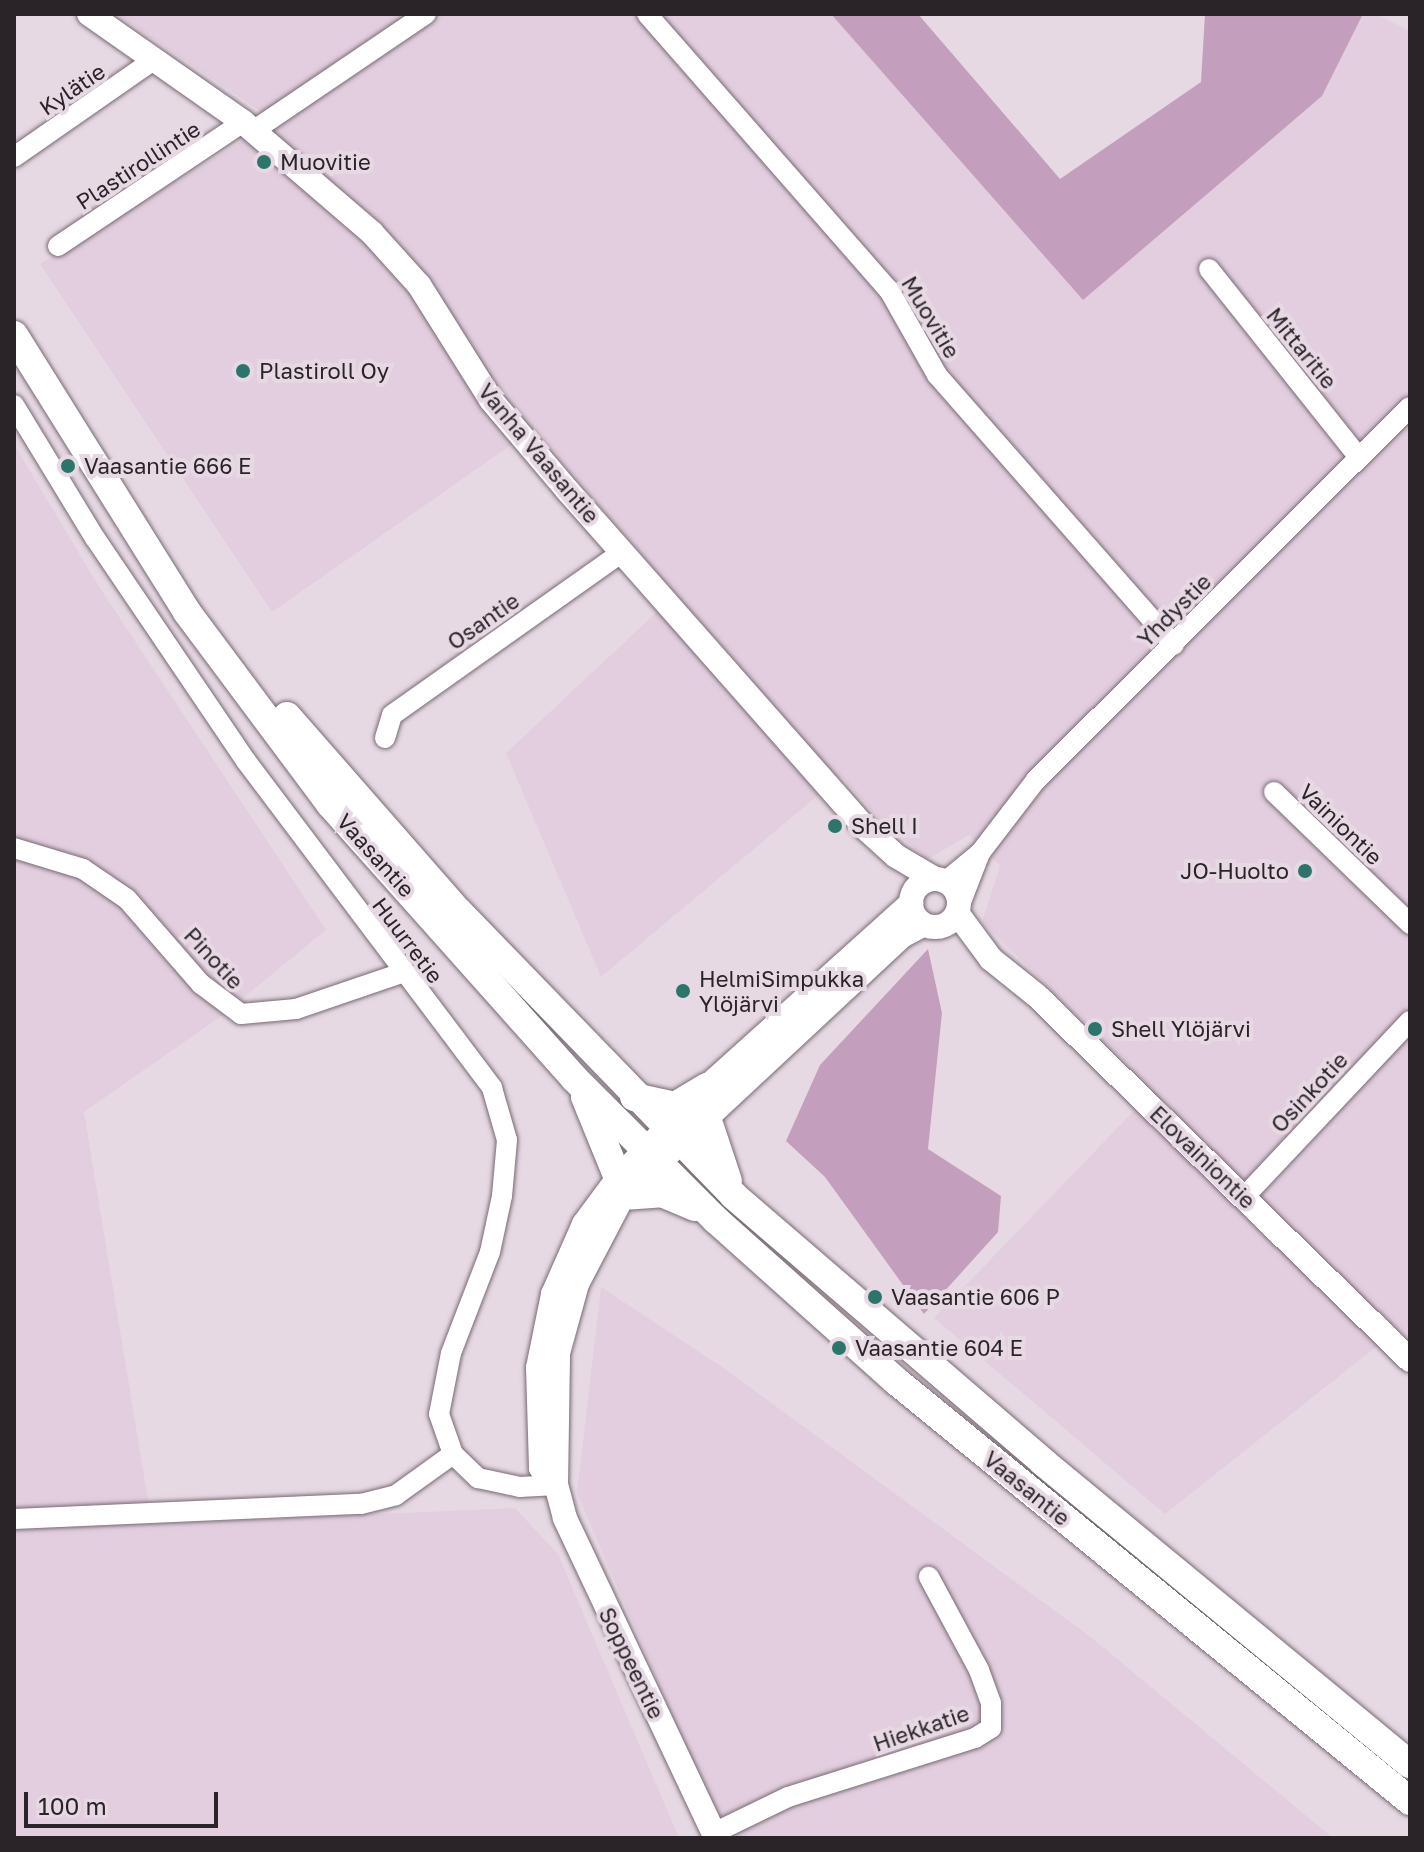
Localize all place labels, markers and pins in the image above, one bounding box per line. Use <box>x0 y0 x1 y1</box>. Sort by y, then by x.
place label: Muovitie <box>280 149 371 175</box>
marker: Muovitie <box>255 153 273 171</box>
place label: Plastiroll Oy <box>259 358 389 384</box>
marker: Plastiroll Oy <box>234 362 252 380</box>
place label: Vaasantie 666 E <box>84 453 251 479</box>
marker: Vaasantie 666 E <box>59 457 77 475</box>
place label: Shell I <box>851 813 918 839</box>
marker: Shell I <box>826 817 844 835</box>
place label: JO-Huolto <box>1180 858 1289 884</box>
marker: JO-Huolto <box>1296 862 1314 880</box>
place label: HelmiSimpukka Ylöjärvi <box>699 965 864 1016</box>
marker: HelmiSimpukka Ylöjärvi <box>674 982 692 1000</box>
place label: Shell Ylöjärvi <box>1111 1016 1251 1042</box>
marker: Shell Ylöjärvi <box>1086 1020 1104 1038</box>
place label: Vaasantie 606 P <box>891 1284 1060 1310</box>
marker: Vaasantie 606 P <box>866 1288 884 1306</box>
place label: Vaasantie 604 E <box>855 1335 1023 1361</box>
marker: Vaasantie 604 E <box>830 1339 848 1357</box>

